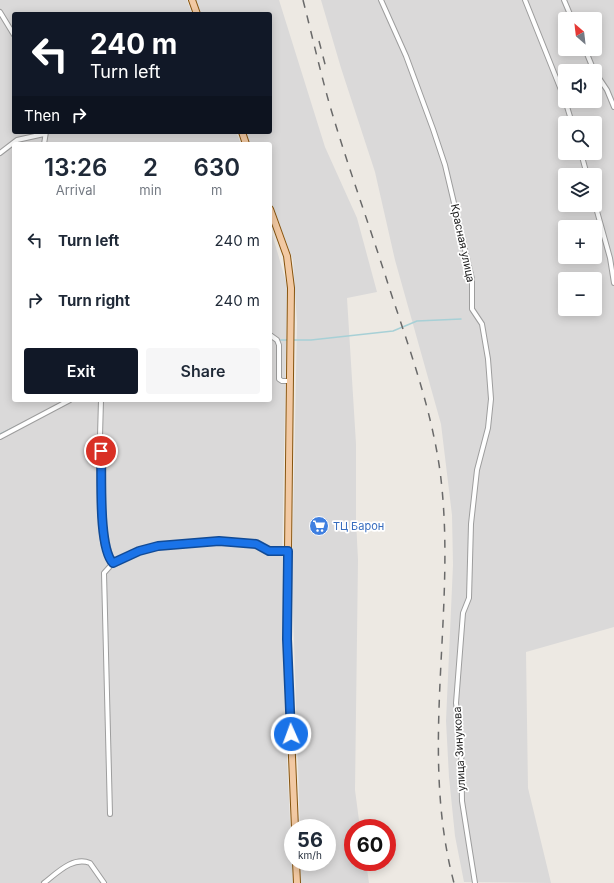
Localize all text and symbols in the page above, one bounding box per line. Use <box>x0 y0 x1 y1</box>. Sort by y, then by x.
north arrow <box>558 12 602 56</box>
map controls <box>558 12 602 316</box>
text: 240 m <box>90 27 177 61</box>
icon: left <box>24 28 76 80</box>
text: Turn left <box>90 61 160 82</box>
button: sound <box>558 64 602 108</box>
icon: right <box>68 104 90 126</box>
text: Then <box>24 106 60 125</box>
button: search <box>558 116 602 160</box>
text: 13:26 <box>44 153 107 182</box>
text: 2 <box>143 153 158 182</box>
text: 630 <box>194 153 240 182</box>
button: layers <box>558 168 602 212</box>
text: Arrival <box>56 182 96 198</box>
text: min <box>139 182 162 198</box>
text: m <box>211 182 222 198</box>
street label: Красная улица <box>448 203 478 283</box>
button: + <box>558 220 602 264</box>
icon: left <box>24 229 46 251</box>
text: Turn left <box>58 231 119 250</box>
text: 240 m <box>215 231 260 250</box>
button: − <box>558 272 602 316</box>
icon: right <box>24 289 46 311</box>
text: Turn right <box>58 291 130 310</box>
text: 240 m <box>215 291 260 310</box>
button: Exit <box>24 348 138 394</box>
button: Share <box>146 348 260 394</box>
pin <box>84 434 118 468</box>
icon: arrive <box>90 440 112 462</box>
supermarket icon: ТЦ Барон <box>308 515 330 537</box>
place label: ТЦ Барон <box>333 519 384 533</box>
street label: улица Зинукова <box>450 706 468 792</box>
position arrow <box>270 713 312 755</box>
speed limit sign: 60 <box>344 819 396 871</box>
text: 56 <box>297 828 323 852</box>
text: km/h <box>298 849 322 861</box>

